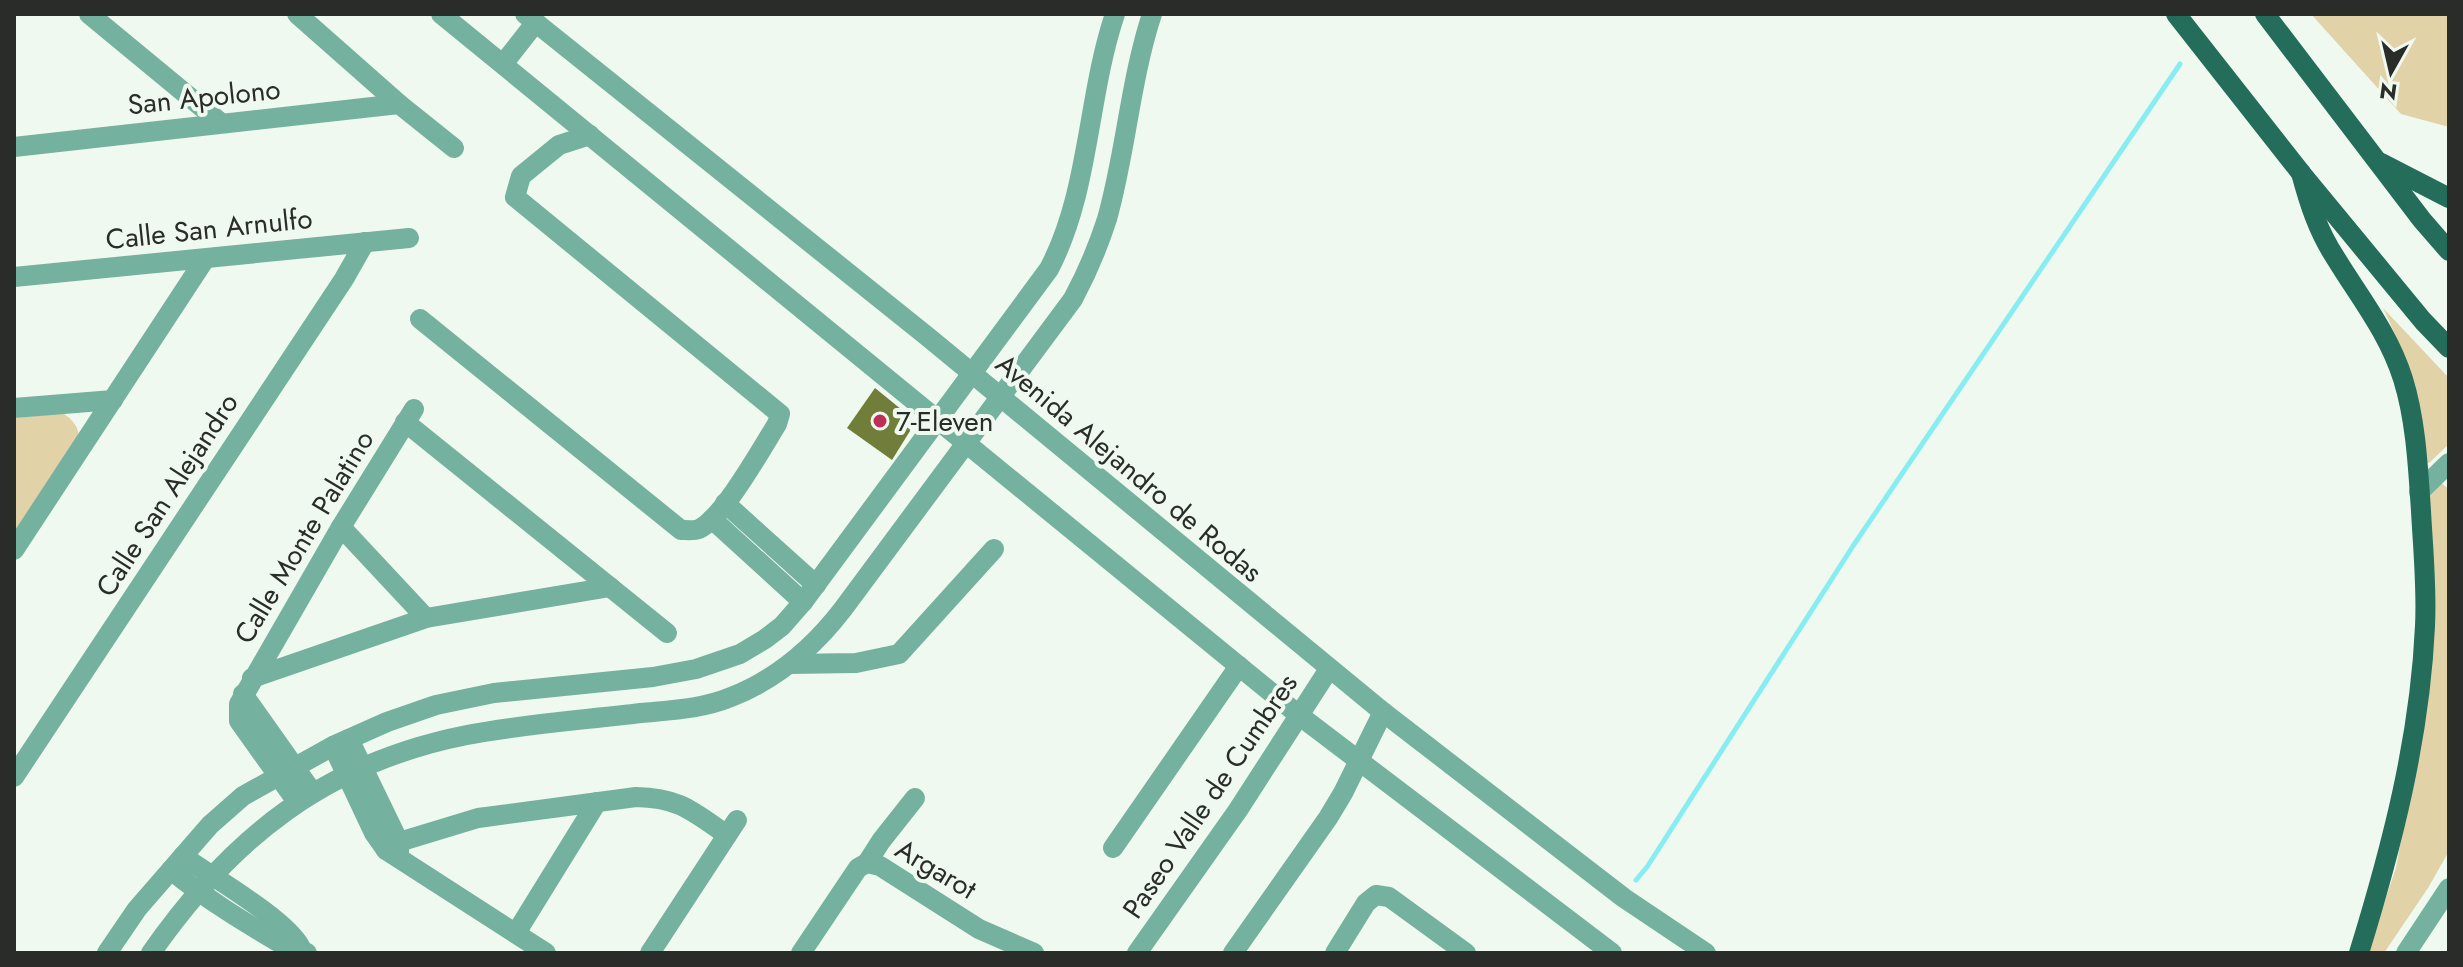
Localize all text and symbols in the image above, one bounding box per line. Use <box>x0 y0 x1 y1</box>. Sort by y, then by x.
north arrow <box>2351 32 2431 112</box>
street label: San Apolono <box>126 69 282 125</box>
text: N <box>2377 75 2399 109</box>
street label: Calle San Arnulfo <box>104 198 314 260</box>
street label: Avenida Alejandro de Rodas <box>987 344 1271 592</box>
street label: Calle San Alejandro <box>86 385 248 605</box>
place label: 7-Eleven <box>896 401 993 442</box>
marker: 7-Eleven <box>871 412 889 430</box>
street label: Calle Monte Palatino <box>224 423 384 651</box>
street label: Paseo Valle de Cumbres <box>1113 665 1307 927</box>
street label: Argarot <box>888 829 985 909</box>

